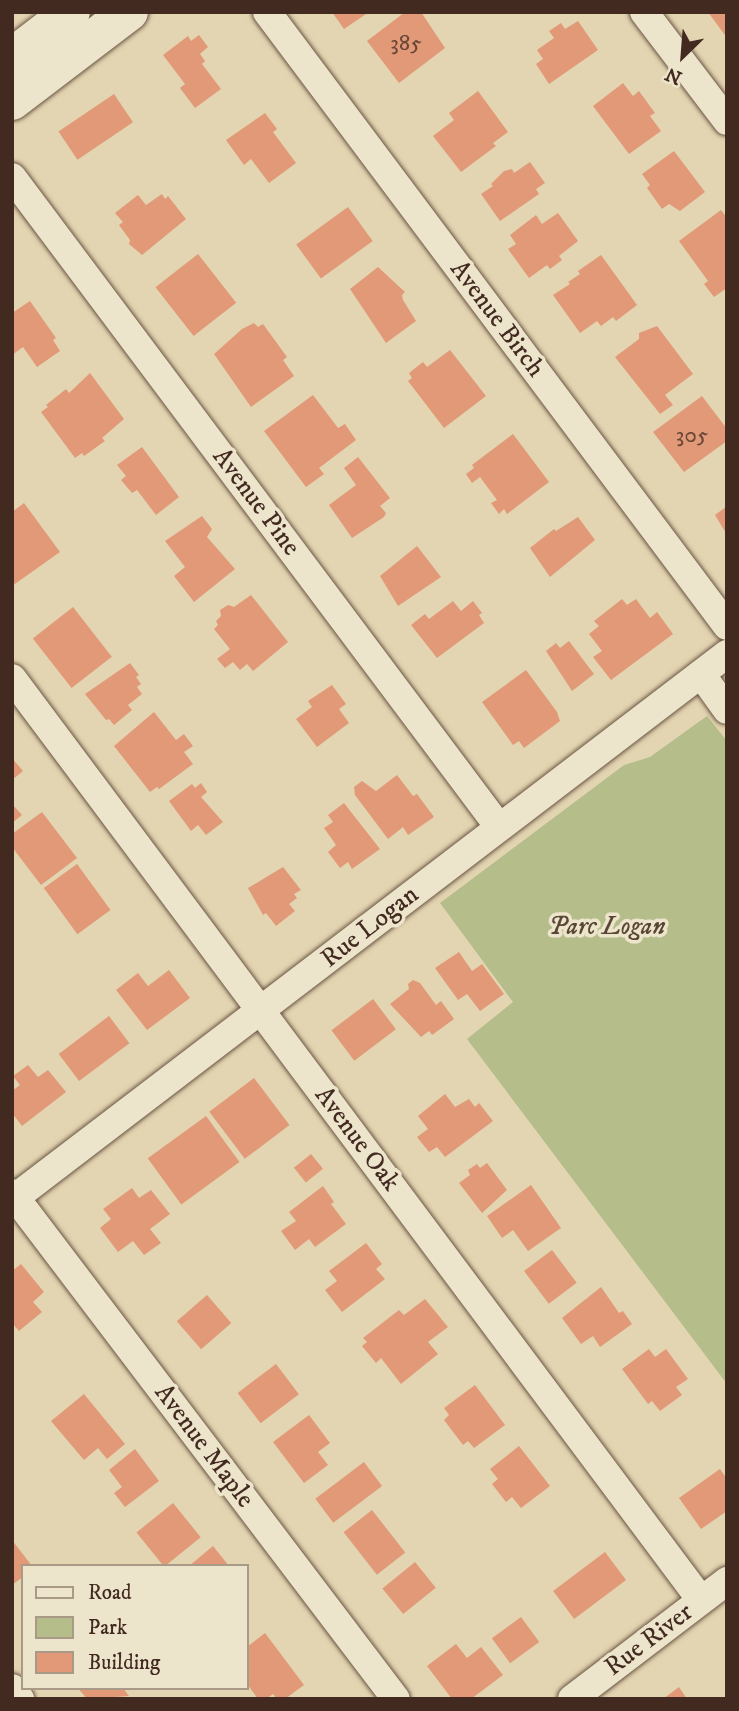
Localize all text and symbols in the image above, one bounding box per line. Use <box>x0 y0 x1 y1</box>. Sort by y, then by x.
north arrow <box>648 21 718 91</box>
house number: 385 <box>390 30 422 58</box>
text: N <box>662 62 686 89</box>
street label: Avenue Birch <box>443 255 551 383</box>
house number: 305 <box>676 422 708 450</box>
street label: Avenue Pine <box>205 442 307 562</box>
street label: Rue Logan <box>315 879 425 975</box>
park label: Parc Logan <box>549 911 665 943</box>
street label: Avenue Oak <box>308 1081 406 1197</box>
street label: Avenue Maple <box>147 1378 261 1514</box>
legend <box>21 1564 248 1690</box>
text: Road <box>88 1580 132 1606</box>
street label: Rue River <box>599 1597 699 1683</box>
text: Park <box>88 1615 127 1641</box>
text: Building <box>88 1650 160 1676</box>

